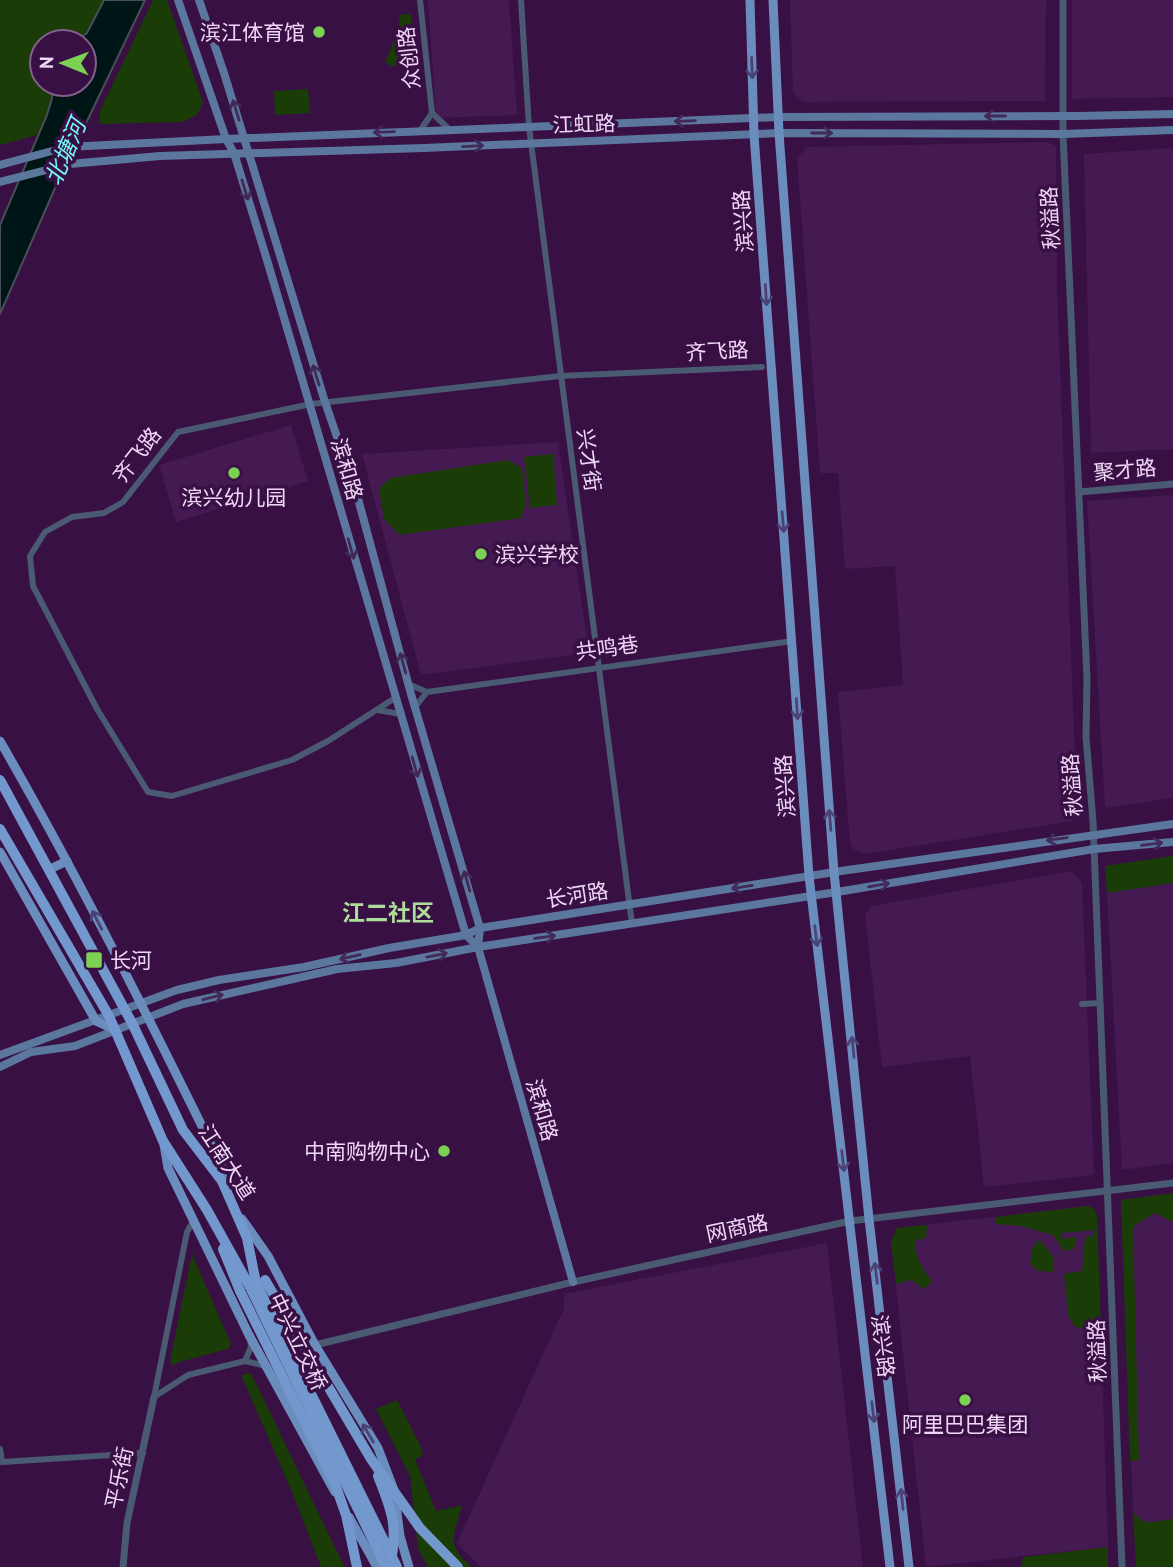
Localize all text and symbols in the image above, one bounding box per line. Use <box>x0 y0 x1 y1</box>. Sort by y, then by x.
place label: 滨江体育馆 <box>200 19 305 46</box>
marker: 滨江体育馆 <box>311 24 327 40</box>
street label: 众创路 <box>392 25 426 91</box>
north arrow <box>28 28 98 98</box>
text: N <box>34 56 58 69</box>
one-way arrow <box>745 56 759 79</box>
one-way arrow <box>228 100 241 122</box>
street label: 江虹路 <box>552 109 616 139</box>
one-way arrow <box>984 109 1007 123</box>
water label: 北塘河 <box>38 111 93 189</box>
one-way arrow <box>674 114 697 127</box>
one-way arrow <box>373 126 396 139</box>
one-way arrow <box>810 126 833 140</box>
one-way arrow <box>462 139 484 152</box>
one-way arrow <box>240 178 253 200</box>
street label: 秋溢路 <box>1035 186 1065 250</box>
street label: 滨兴路 <box>727 189 759 253</box>
one-way arrow <box>759 283 772 306</box>
street label: 齐飞路 <box>685 336 749 366</box>
one-way arrow <box>309 364 322 386</box>
street label: 齐飞路 <box>107 422 167 488</box>
street label: 兴才街 <box>571 427 607 493</box>
street label: 滨和路 <box>325 435 369 503</box>
street label: 聚才路 <box>1092 454 1158 486</box>
marker: 滨兴幼儿园 <box>226 465 242 481</box>
place label: 滨兴幼儿园 <box>182 484 287 511</box>
one-way arrow <box>777 510 790 533</box>
one-way arrow <box>346 538 359 560</box>
place label: 滨兴学校 <box>495 541 579 568</box>
marker: 滨兴学校 <box>473 546 489 562</box>
street label: 共鸣巷 <box>574 630 640 666</box>
one-way arrow <box>395 652 408 674</box>
one-way arrow <box>791 697 804 720</box>
street label: 秋溢路 <box>1056 753 1088 817</box>
street label: 滨兴路 <box>769 754 801 818</box>
one-way arrow <box>409 755 422 778</box>
one-way arrow <box>823 810 836 832</box>
one-way arrow <box>1046 833 1069 846</box>
one-way arrow <box>1140 838 1163 851</box>
one-way arrow <box>460 870 473 893</box>
street label: 长河路 <box>544 877 610 913</box>
one-way arrow <box>867 878 890 891</box>
one-way arrow <box>731 881 754 894</box>
district label: 江二社区 <box>342 898 434 927</box>
one-way arrow <box>90 911 104 931</box>
one-way arrow <box>810 924 823 946</box>
one-way arrow <box>533 931 556 944</box>
place label: 长河 <box>110 947 152 974</box>
one-way arrow <box>425 948 448 961</box>
marker: 长河 <box>84 950 104 970</box>
one-way arrow <box>339 950 362 964</box>
one-way arrow <box>202 990 224 1003</box>
one-way arrow <box>846 1036 859 1059</box>
street label: 滨和路 <box>520 1076 564 1144</box>
street label: 江南大道 <box>193 1119 261 1205</box>
place label: 中南购物中心 <box>304 1138 430 1165</box>
marker: 中南购物中心 <box>436 1143 452 1159</box>
one-way arrow <box>836 1150 849 1172</box>
street label: 网商路 <box>703 1208 771 1248</box>
one-way arrow <box>869 1262 882 1285</box>
street label: 中兴立交桥 <box>263 1289 333 1395</box>
street label: 滨兴路 <box>866 1313 900 1379</box>
street label: 秋溢路 <box>1082 1319 1112 1383</box>
marker: 阿里巴巴集团 <box>957 1392 973 1408</box>
one-way arrow <box>867 1400 880 1422</box>
place label: 阿里巴巴集团 <box>902 1411 1028 1438</box>
one-way arrow <box>361 1423 375 1443</box>
street label: 平乐街 <box>99 1444 139 1512</box>
one-way arrow <box>895 1488 908 1511</box>

